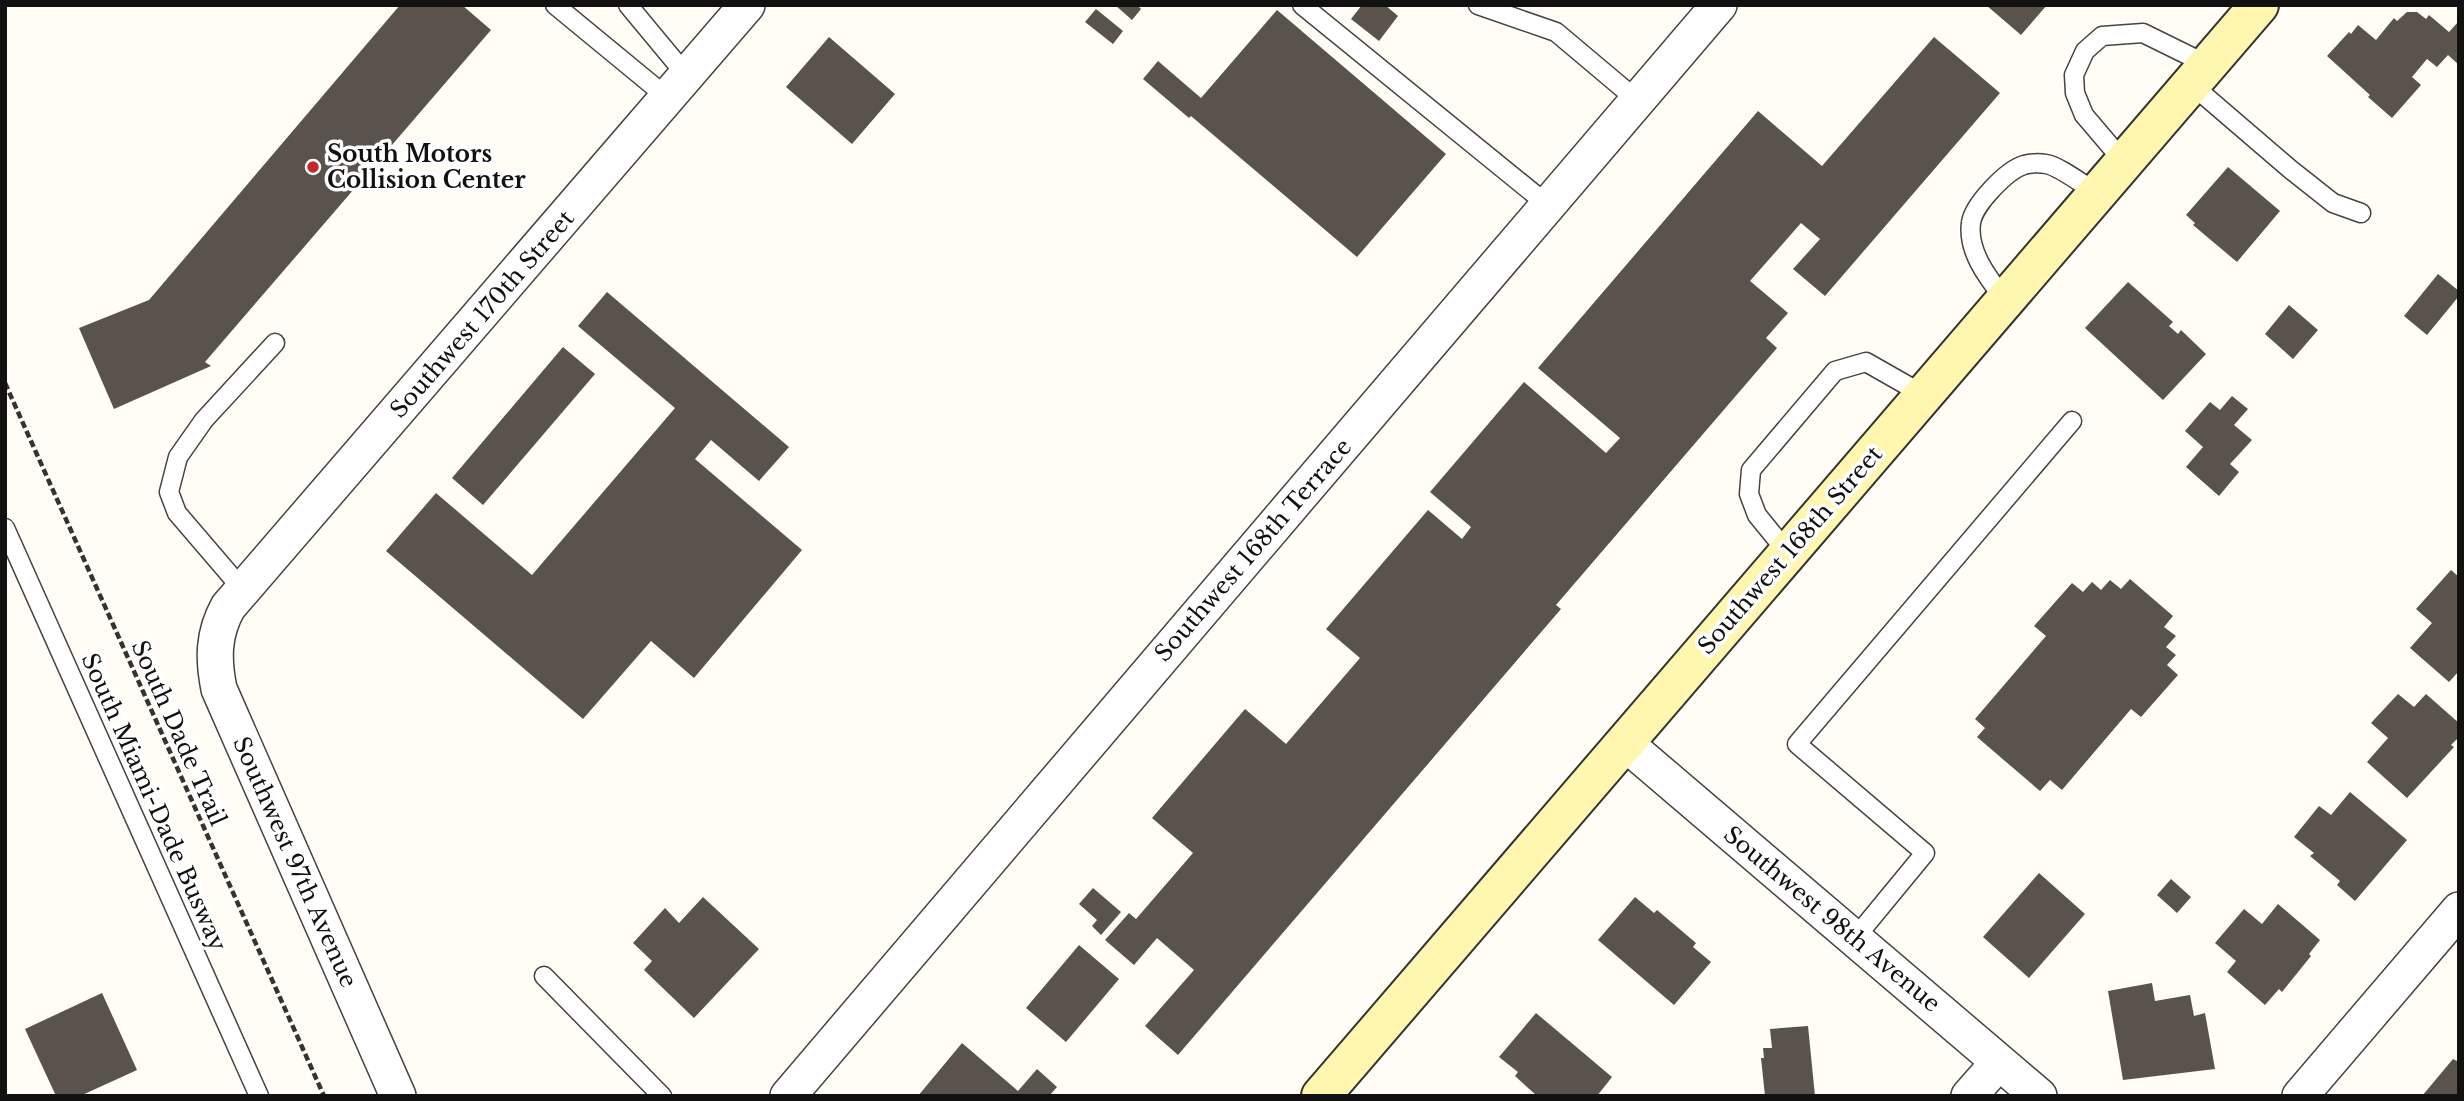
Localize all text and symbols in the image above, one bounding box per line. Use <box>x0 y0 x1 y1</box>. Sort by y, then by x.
place label: South Motors Collision Center <box>327 140 526 194</box>
marker: South Motors Collision Center <box>305 159 321 175</box>
street label: Southwest 170th Street <box>384 204 580 424</box>
street label: Southwest 168th Terrace <box>1149 433 1357 667</box>
street label: Southwest 168th Street <box>1692 440 1888 660</box>
street label: South Dade Trail <box>126 636 232 830</box>
street label: South Miami-Dade Busway <box>76 649 233 955</box>
street label: Southwest 97th Avenue <box>227 732 363 992</box>
street label: Southwest 98th Avenue <box>1718 820 1946 1018</box>

